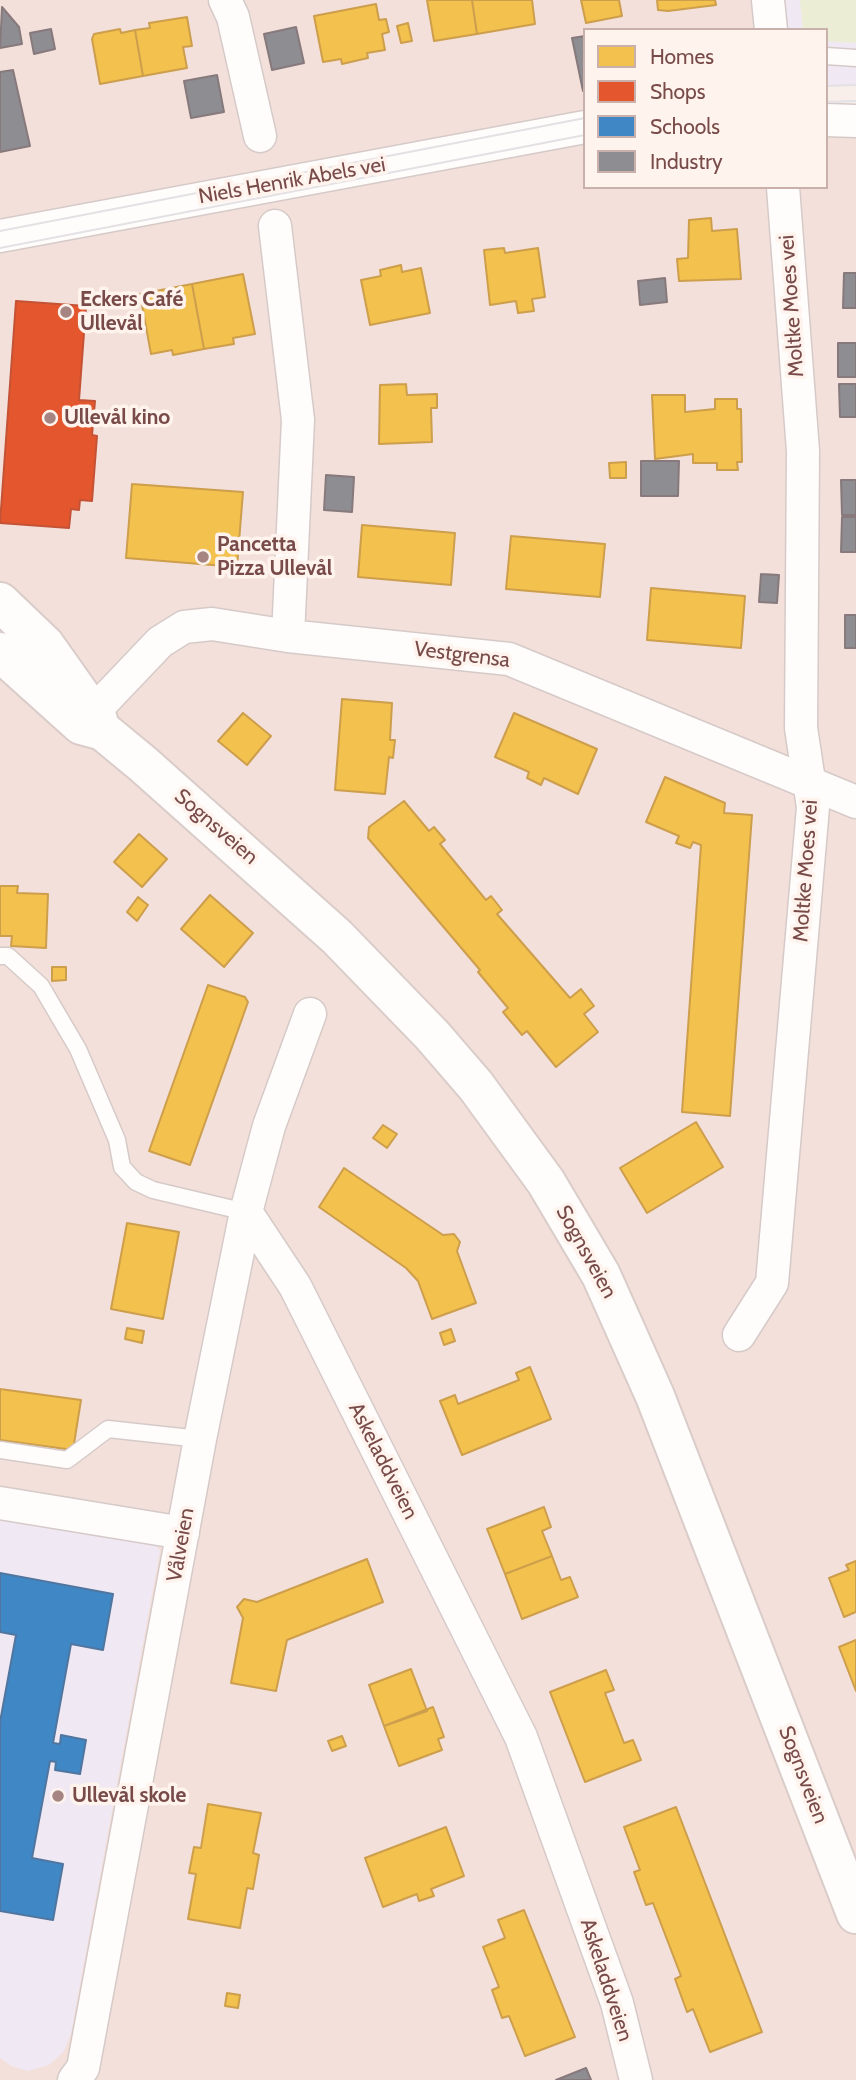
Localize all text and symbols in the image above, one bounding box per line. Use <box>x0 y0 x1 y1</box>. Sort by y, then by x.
legend <box>583 28 828 189</box>
text: Homes <box>650 44 714 69</box>
text: Shops <box>650 79 705 104</box>
text: Schools <box>650 114 720 139</box>
text: Industry <box>650 149 723 174</box>
street label: Niels Henrik Abels vei <box>197 152 387 210</box>
street label: Moltke Moes vei <box>774 234 810 378</box>
place label: Eckers Café Ullevål <box>80 287 183 337</box>
marker: Eckers Café Ullevål <box>58 304 74 320</box>
place label: Ullevål kino <box>64 405 170 431</box>
marker: Ullevål kino <box>42 410 58 426</box>
place label: Pancetta Pizza Ullevål <box>217 532 332 582</box>
marker: Pancetta Pizza Ullevål <box>195 549 211 565</box>
street label: Vestgrensa <box>413 637 511 673</box>
street label: Sognsveien <box>169 784 263 870</box>
street label: Moltke Moes vei <box>788 799 824 943</box>
street label: Sognsveien <box>550 1201 622 1303</box>
street label: Askeladdveien <box>343 1398 423 1524</box>
street label: Vålveien <box>162 1506 200 1584</box>
street label: Sognsveien <box>773 1723 833 1827</box>
place label: Ullevål skole <box>72 1783 186 1809</box>
marker: Ullevål skole <box>50 1788 66 1804</box>
street label: Askeladdveien <box>574 1915 638 2045</box>

